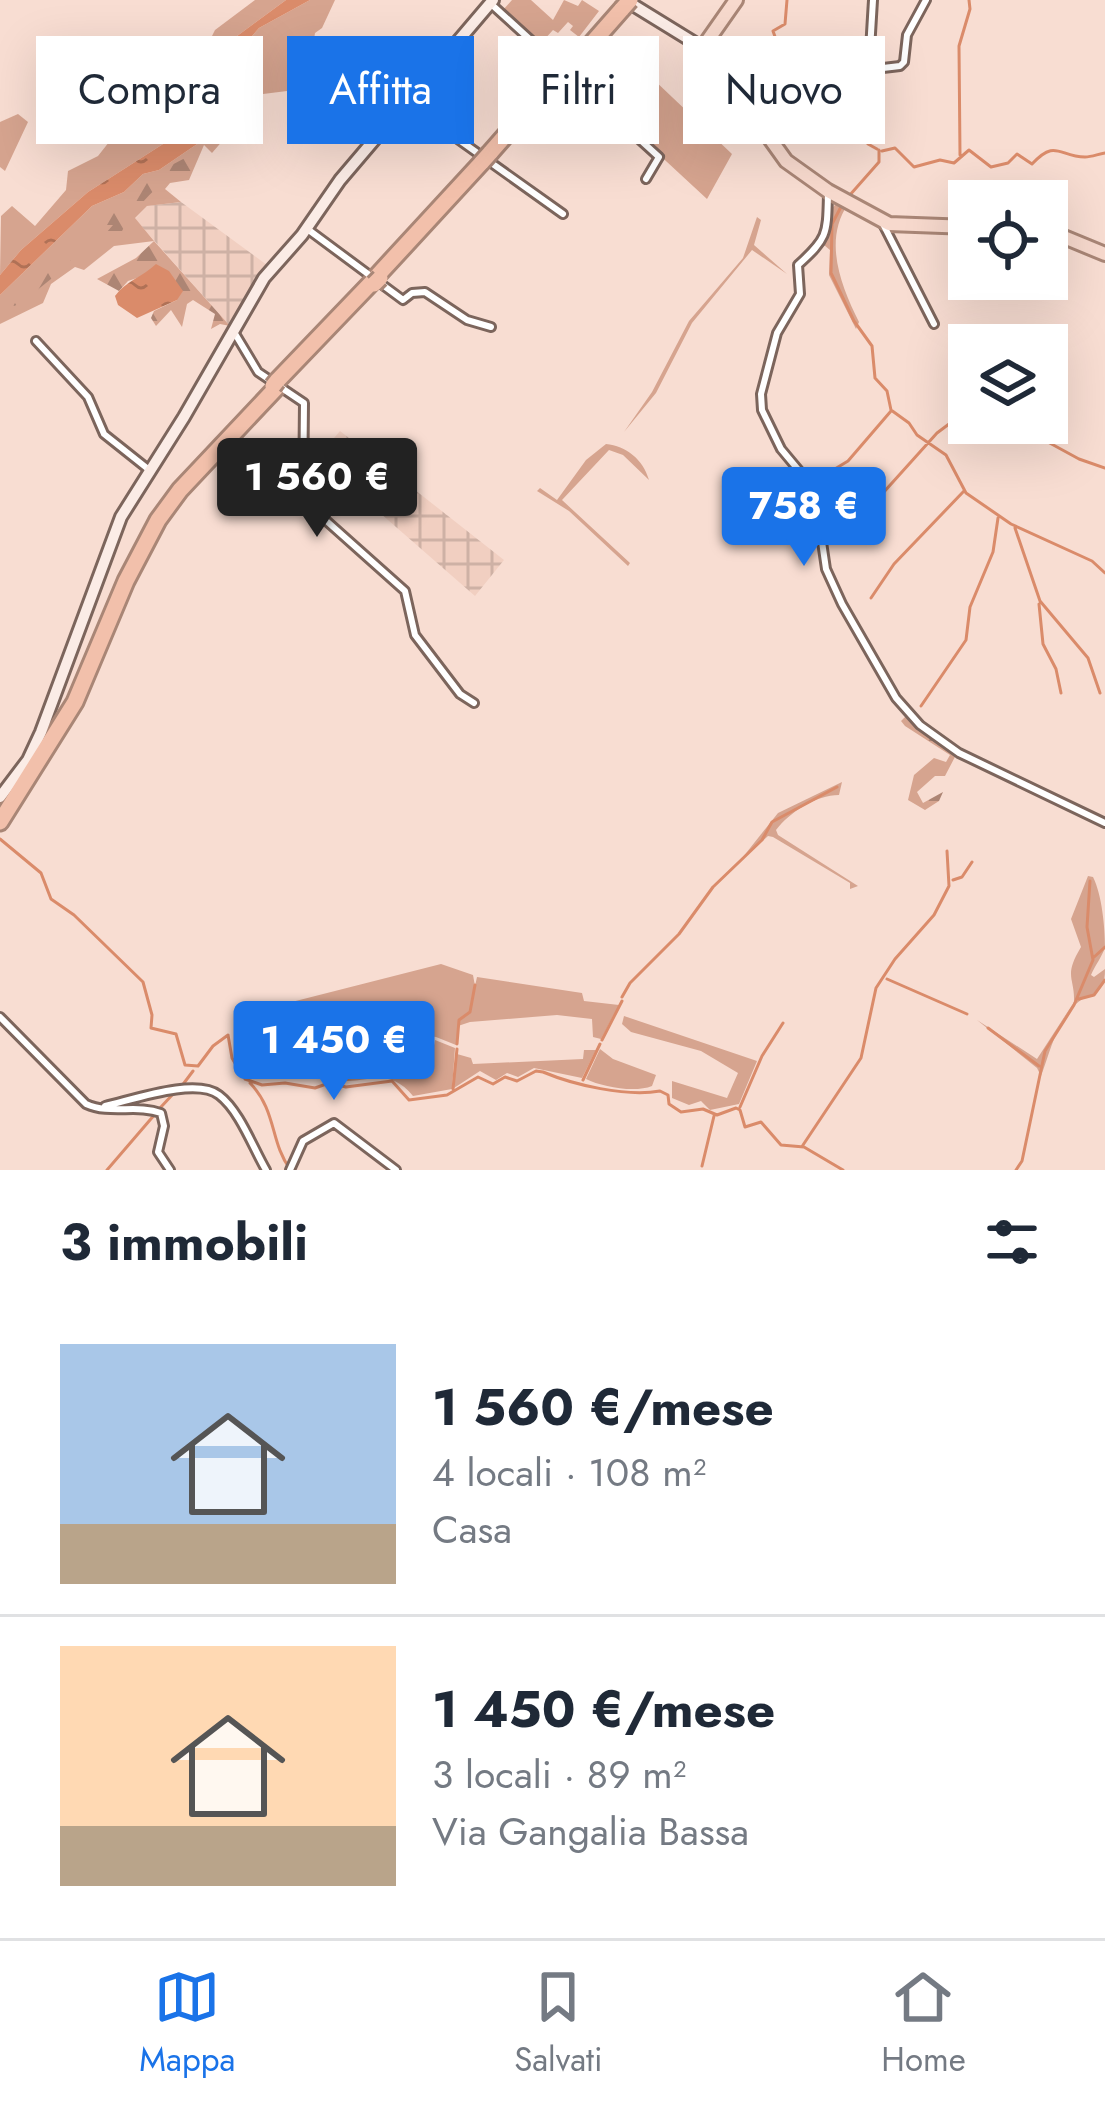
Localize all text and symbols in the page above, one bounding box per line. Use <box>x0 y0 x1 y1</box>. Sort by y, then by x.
chip: Compra <box>36 36 263 144</box>
chip: Affitta <box>287 36 474 144</box>
chip: Filtri <box>498 36 659 144</box>
chip: Nuovo <box>683 36 885 144</box>
map controls <box>948 180 1068 444</box>
button: locate <box>948 180 1068 300</box>
button: layers <box>948 324 1068 444</box>
pin: 1 560 € <box>206 438 428 540</box>
text: 1 560 € <box>244 448 390 505</box>
pin: 758 € <box>720 467 888 569</box>
text: 758 € <box>749 477 859 534</box>
pin: 1 450 € <box>223 1001 445 1103</box>
text: 1 450 € <box>261 1011 408 1068</box>
text: 3 immobili <box>60 1205 308 1279</box>
icon: filters <box>979 1209 1045 1275</box>
text: 1 560 €/mese <box>432 1370 774 1444</box>
icon: home <box>156 1392 300 1536</box>
text: 4 locali · 108 m² <box>432 1444 706 1501</box>
text: Casa <box>432 1501 512 1558</box>
text: 1 450 €/mese <box>432 1672 775 1746</box>
icon: home <box>156 1694 300 1838</box>
text: 3 locali · 89 m² <box>432 1746 686 1803</box>
text: Via Gangalia Bassa <box>432 1803 749 1860</box>
tab: Mappa <box>139 1964 235 2083</box>
tab: Salvati <box>514 1964 603 2083</box>
tab: Home <box>881 1964 966 2083</box>

